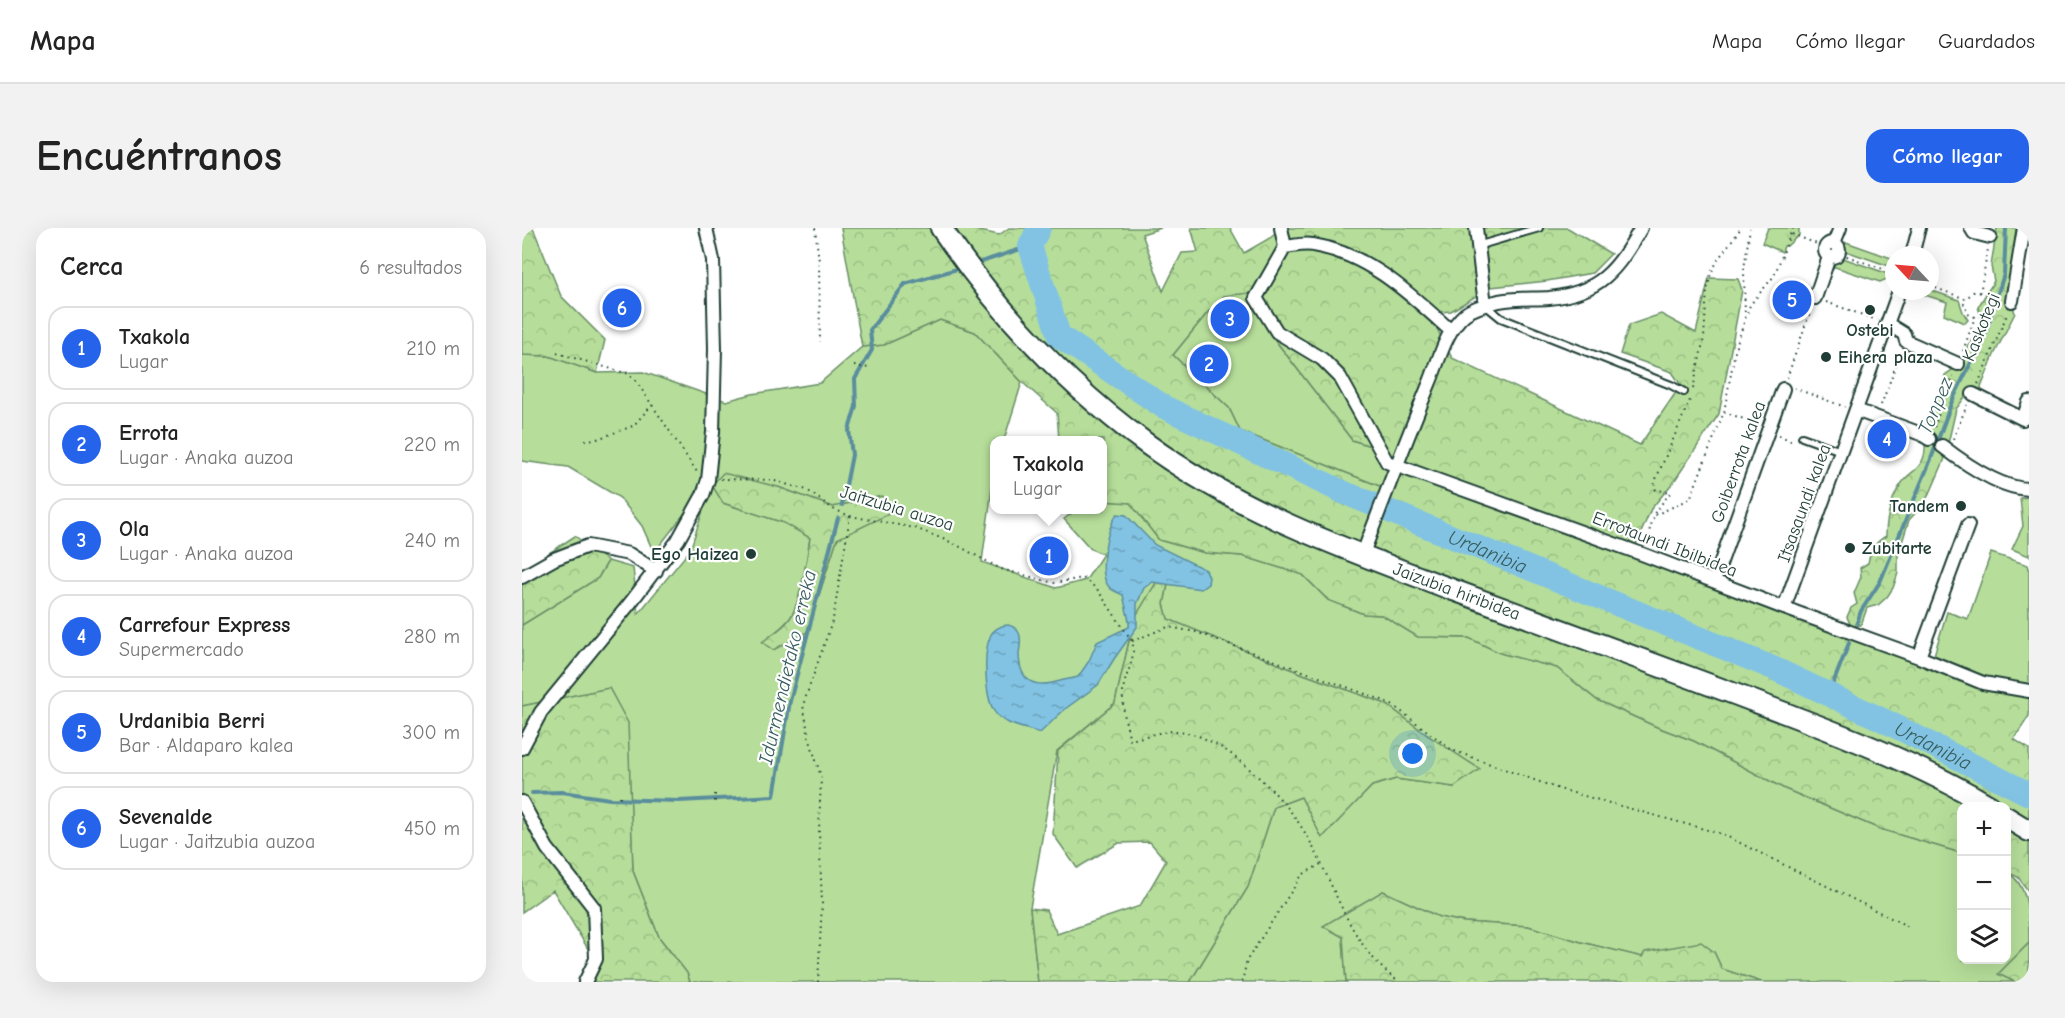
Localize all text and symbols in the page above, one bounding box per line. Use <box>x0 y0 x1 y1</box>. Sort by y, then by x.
text: Mapa <box>30 25 96 57</box>
text: Mapa <box>1712 29 1762 53</box>
text: Cómo llegar <box>1795 29 1905 53</box>
text: Guardados <box>1938 29 2035 53</box>
button: Cómo llegar <box>1866 129 2029 183</box>
text: Encuéntranos <box>36 132 282 181</box>
north arrow <box>1885 246 1939 300</box>
text: Cerca <box>60 252 124 282</box>
text: 6 resultados <box>359 256 462 279</box>
pin: 5 <box>1772 278 1812 322</box>
pin: 6 <box>602 286 642 331</box>
street label: Kaskotegi <box>1958 290 2005 364</box>
pin: 3 <box>1210 296 1250 341</box>
marker: Ostebi <box>1863 303 1877 317</box>
place label: Ostebi <box>1846 320 1894 341</box>
text: Txakola <box>119 324 190 350</box>
text: 1 <box>78 337 85 360</box>
text: 210 m <box>406 337 460 360</box>
pin: 2 <box>1190 342 1228 386</box>
place label: Eihera plaza <box>1838 347 1933 368</box>
text: Lugar <box>119 350 168 373</box>
marker: Eihera plaza <box>1819 350 1833 364</box>
water label: Tonpez <box>1913 374 1958 438</box>
street label: Goiberrota kalea <box>1707 398 1770 526</box>
pin: 4 <box>1868 416 1906 462</box>
text: Errota <box>119 420 179 446</box>
text: 2 <box>77 433 86 456</box>
text: 220 m <box>404 433 460 456</box>
popup <box>990 436 1107 514</box>
street label: Itsasaundi kalea <box>1773 441 1836 565</box>
text: Lugar · Anaka auzoa <box>119 446 294 469</box>
text: Txakola <box>1013 451 1084 477</box>
text: Lugar <box>1013 477 1062 500</box>
street label: Jaitzubia auzoa <box>838 481 956 536</box>
place label: Tandem <box>1890 496 1949 517</box>
marker: Tandem <box>1954 499 1968 513</box>
street label: Errotaundi Ibilbidea <box>1590 507 1740 582</box>
text: Ola <box>119 516 149 542</box>
water label: Urdanibia <box>1445 525 1530 578</box>
text: 3 <box>77 529 86 552</box>
text: 240 m <box>405 529 460 552</box>
pin: 1 <box>1030 534 1068 578</box>
place label: Zubitarte <box>1862 538 1932 559</box>
marker: Zubitarte <box>1843 541 1857 555</box>
text: Lugar · Anaka auzoa <box>119 542 294 565</box>
place label: Ego Haizea <box>651 544 739 565</box>
marker: Ego Haizea <box>744 547 758 561</box>
street label: Jaizubia hiribidea <box>1390 558 1523 625</box>
water label: Idurmendietako erreka <box>754 568 821 767</box>
text: Carrefour Express <box>119 612 290 638</box>
text: 4 <box>77 625 86 648</box>
text: 280 m <box>404 625 460 648</box>
text: Supermercado <box>119 638 244 661</box>
text: Urdanibia Berri <box>119 708 265 734</box>
water label: Urdanibia <box>1890 717 1975 775</box>
text: 5 <box>76 721 87 744</box>
text: 300 m <box>402 721 460 744</box>
text: Bar · Aldaparo kalea <box>119 734 294 757</box>
your location <box>1398 739 1427 768</box>
map controls <box>1957 802 2011 964</box>
button: + <box>1957 802 2011 856</box>
text: Sevenalde <box>119 804 212 830</box>
text: 6 <box>76 817 87 840</box>
text: 450 m <box>404 817 460 840</box>
text: Lugar · Jaitzubia auzoa <box>119 830 315 853</box>
button: − <box>1957 856 2011 910</box>
button: layers <box>1957 910 2011 964</box>

